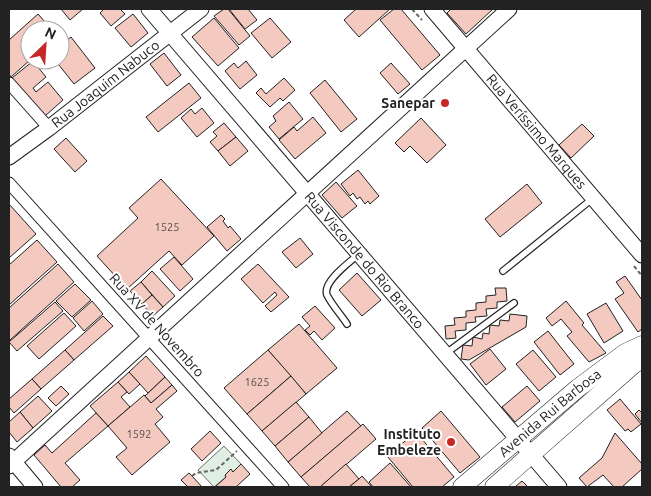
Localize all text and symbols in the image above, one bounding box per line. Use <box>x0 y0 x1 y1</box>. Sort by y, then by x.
north arrow <box>20 20 70 70</box>
text: N <box>42 24 59 43</box>
street label: Rua Joaquim Nabuco <box>48 37 162 131</box>
street label: Rua Veríssimo Marques <box>483 71 590 192</box>
place label: Sanepar <box>381 95 435 111</box>
marker: Sanepar <box>439 97 451 109</box>
street label: Rua Visconde do Rio Branco <box>301 189 428 332</box>
house number: 1525 <box>155 221 179 233</box>
street label: Rua XV de Novembro <box>106 270 208 380</box>
street label: Avenida Rui Barbosa <box>496 366 604 460</box>
house number: 1625 <box>245 376 269 388</box>
place label: Instituto Embeleze <box>377 426 441 458</box>
house number: 1592 <box>127 428 151 440</box>
marker: Instituto Embeleze <box>445 436 457 448</box>

